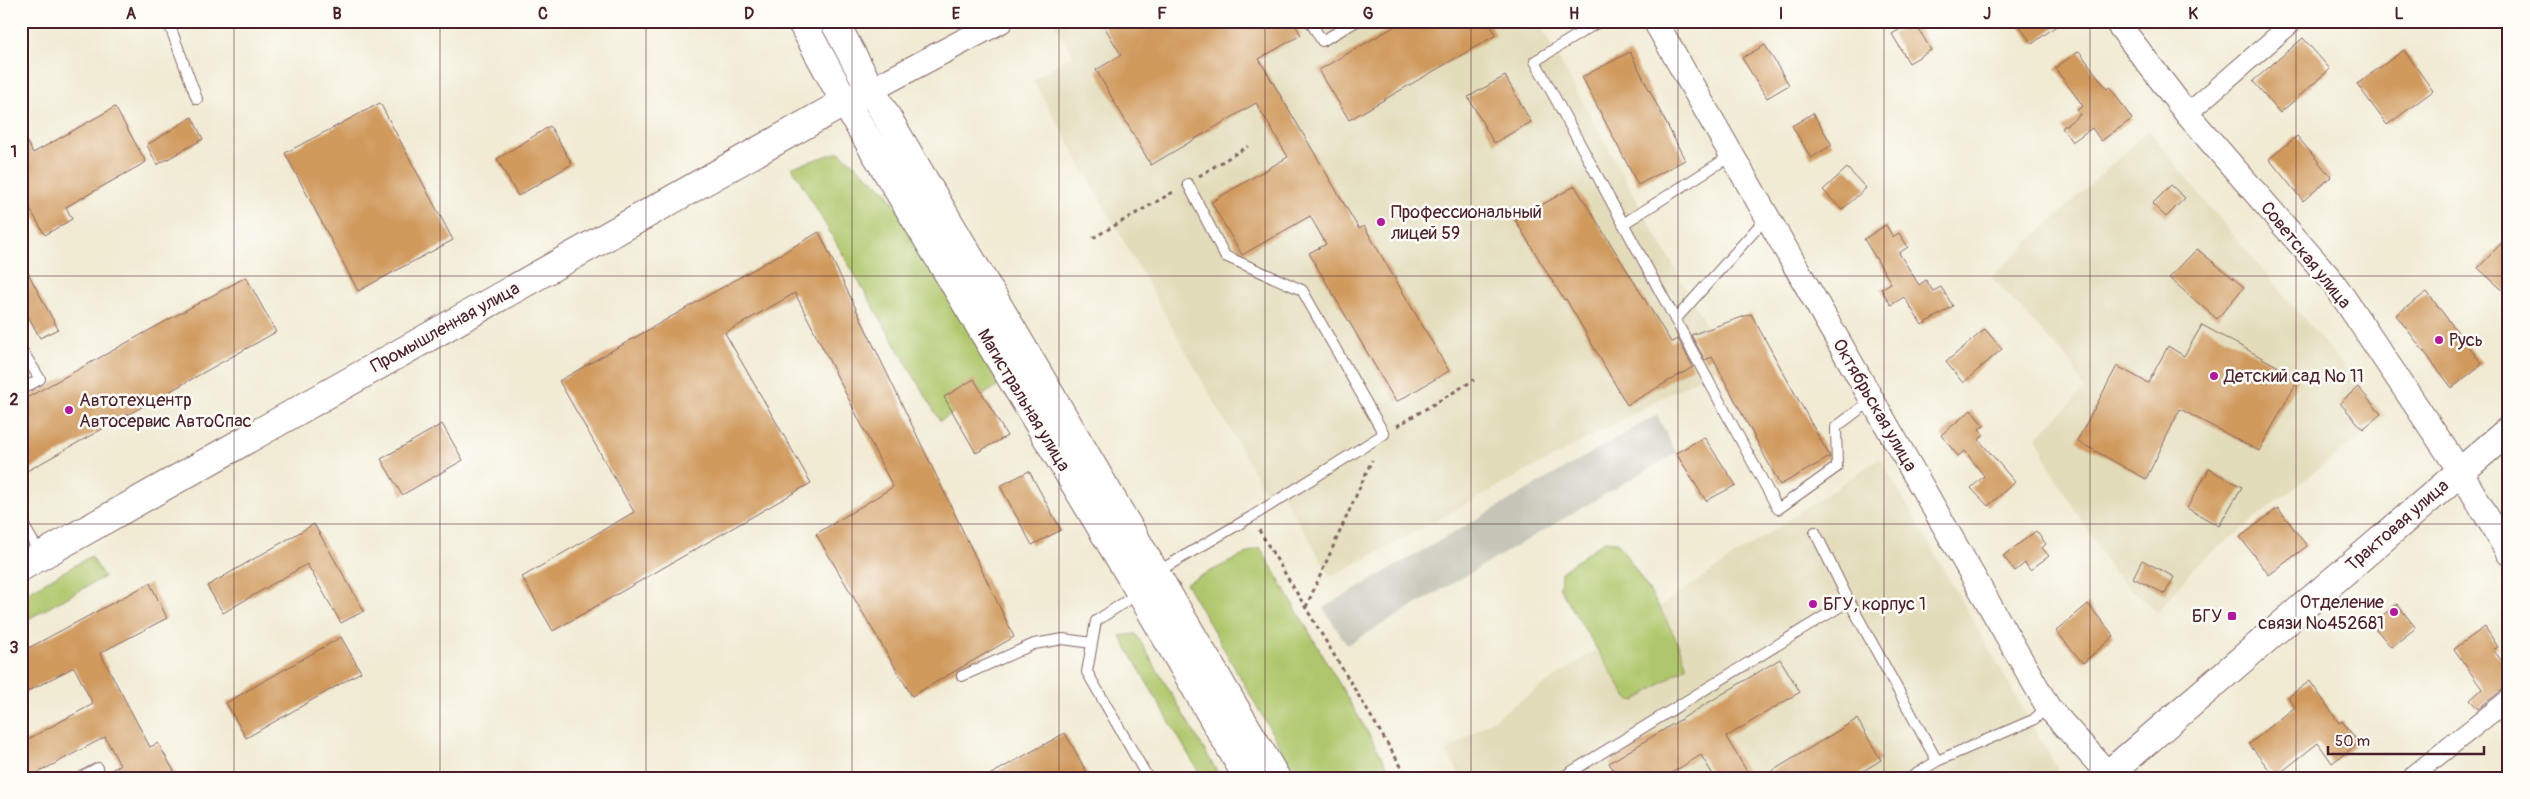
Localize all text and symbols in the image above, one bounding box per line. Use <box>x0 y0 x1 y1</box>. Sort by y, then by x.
text: A <box>126 4 137 24</box>
text: B <box>332 4 342 24</box>
text: C <box>538 4 548 24</box>
text: D <box>744 4 754 24</box>
text: E <box>952 4 961 24</box>
text: F <box>1157 4 1167 24</box>
text: G <box>1363 4 1374 24</box>
text: H <box>1569 4 1579 24</box>
text: I <box>1779 4 1783 24</box>
text: J <box>1983 4 1991 24</box>
text: K <box>2188 4 2198 24</box>
text: L <box>2394 4 2404 24</box>
text: 1 <box>11 142 17 162</box>
street label: Советская улица <box>2255 197 2356 314</box>
place label: Профессиональный лицей 59 <box>1391 201 1542 245</box>
marker: Профессиональный лицей 59 <box>1375 216 1387 228</box>
street label: Промышленная улица <box>367 277 524 378</box>
street label: Магистральная улица <box>972 325 1075 476</box>
place label: Русь <box>2449 329 2483 352</box>
marker: Русь <box>2433 334 2445 346</box>
street label: Октябрьская улица <box>1827 335 1922 476</box>
place label: Детский сад № 11 <box>2223 365 2364 388</box>
marker: Детский сад № 11 <box>2208 370 2220 382</box>
place label: Автотехцентр Автосервис АвтоСпас <box>79 389 252 433</box>
text: 2 <box>10 390 19 410</box>
marker: Автотехцентр Автосервис АвтоСпас <box>63 404 75 416</box>
street label: Трактовая улица <box>2341 474 2454 576</box>
place label: Отделение связи №452681 <box>2258 591 2384 635</box>
place label: БГУ, корпус 1 <box>1823 593 1926 616</box>
marker: БГУ, корпус 1 <box>1807 598 1819 610</box>
place label: БГУ <box>2192 605 2222 628</box>
marker: Отделение связи №452681 <box>2388 606 2400 618</box>
marker: БГУ <box>2226 610 2238 622</box>
text: 3 <box>10 638 19 658</box>
scale bar <box>2328 724 2484 756</box>
text: 50 m <box>2335 732 2370 751</box>

